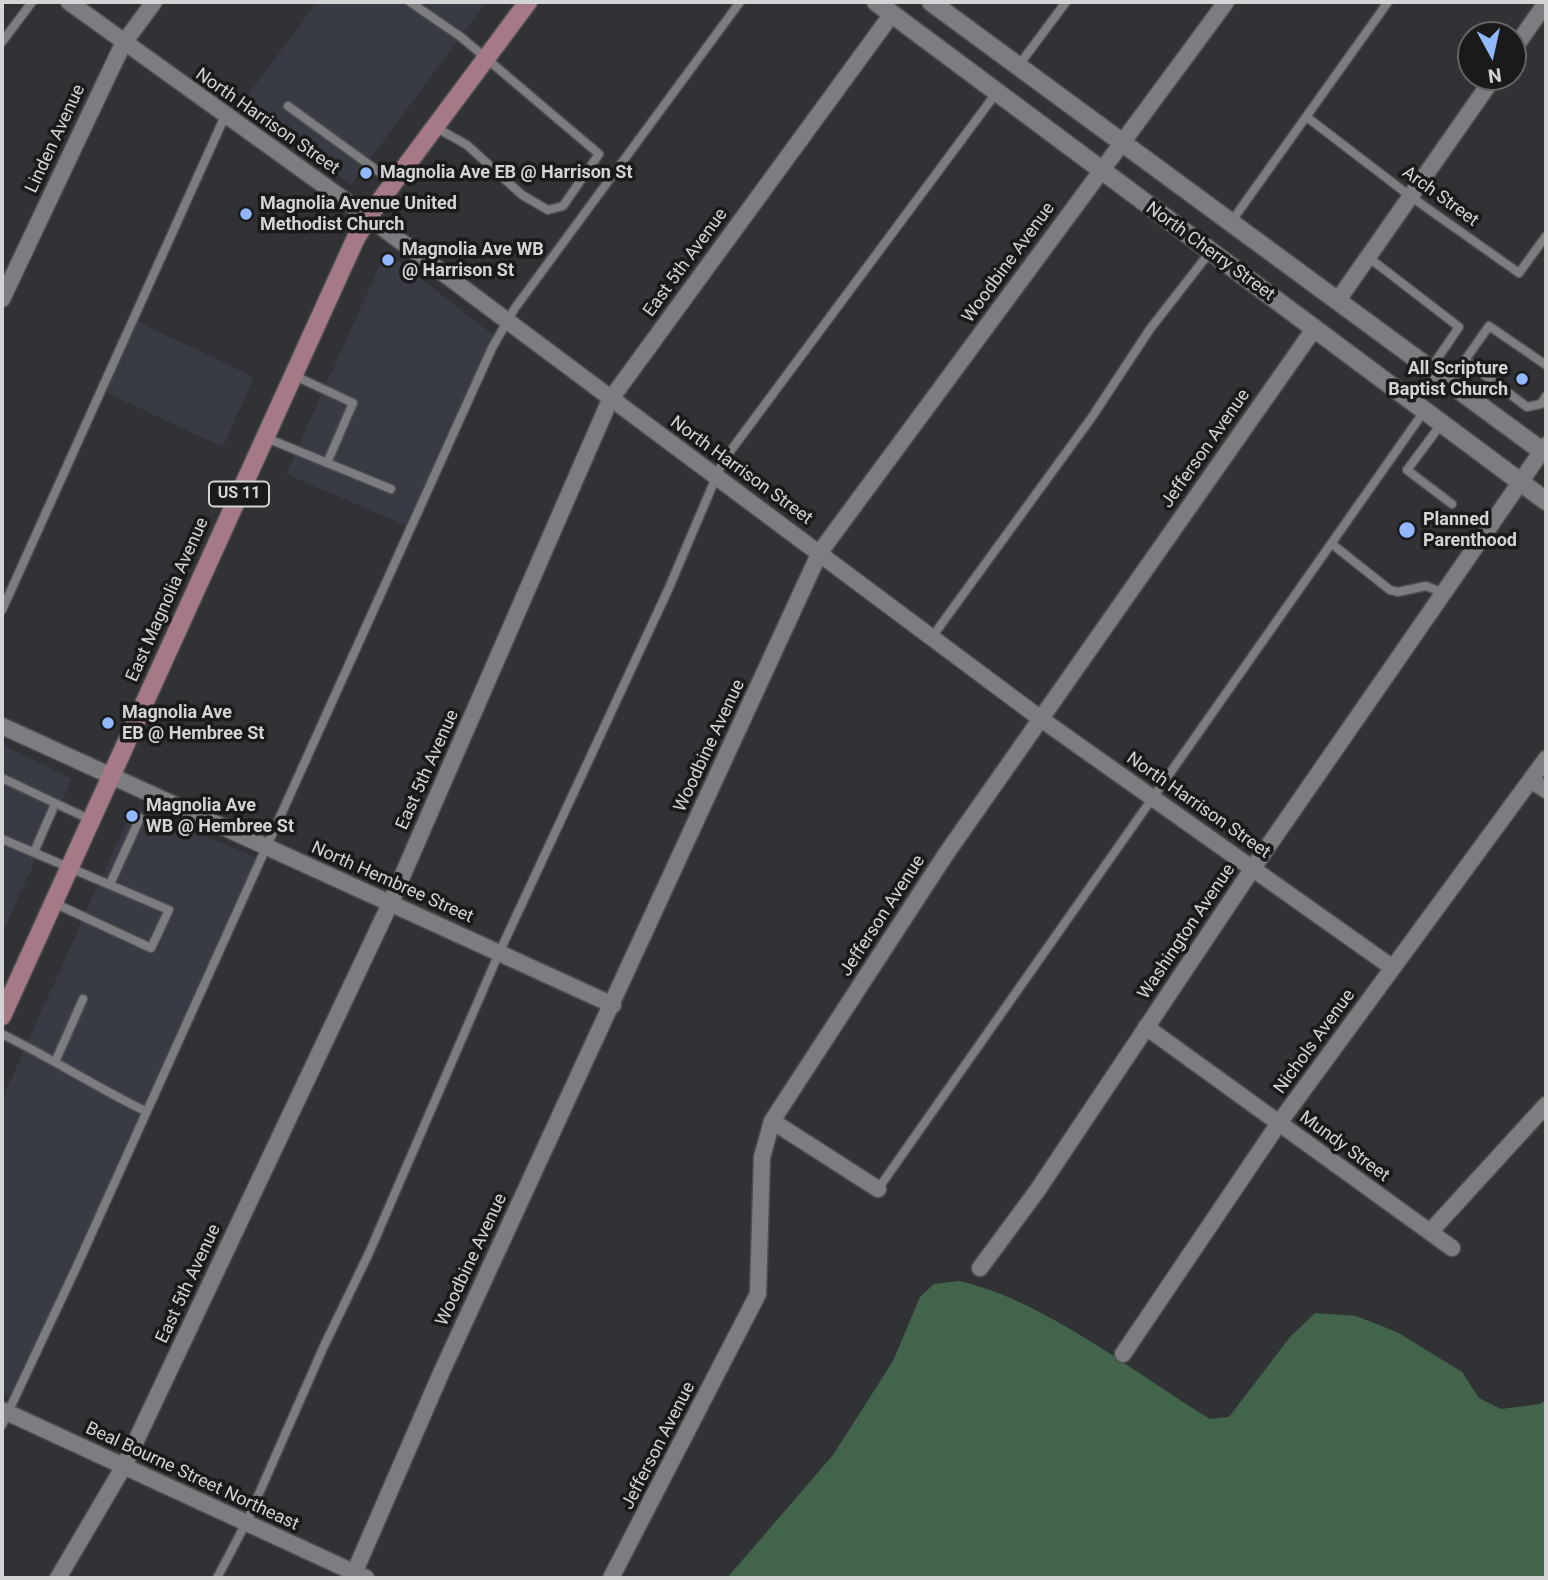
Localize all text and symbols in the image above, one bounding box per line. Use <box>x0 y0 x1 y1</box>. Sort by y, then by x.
north arrow <box>1457 21 1527 91</box>
text: N <box>1486 63 1503 88</box>
street label: North Harrison Street <box>191 64 343 180</box>
street label: Linden Avenue <box>21 81 91 197</box>
place label: Magnolia Ave EB @ Harrison St <box>380 162 633 184</box>
street label: Arch Street <box>1398 162 1482 232</box>
marker: Magnolia Ave EB @ Harrison St <box>358 165 374 181</box>
place label: Magnolia Avenue United Methodist Church <box>260 193 457 235</box>
street label: North Cherry Street <box>1141 198 1279 306</box>
street label: Woodbine Avenue <box>958 199 1060 327</box>
street label: East 5th Avenue <box>639 205 733 321</box>
marker: Magnolia Avenue United Methodist Church <box>238 206 254 222</box>
place label: Magnolia Ave WB @ Harrison St <box>402 239 544 282</box>
marker: Magnolia Ave WB @ Harrison St <box>380 252 396 268</box>
place label: All Scripture Baptist Church <box>1388 358 1508 400</box>
marker: All Scripture Baptist Church <box>1514 371 1530 387</box>
street label: Jefferson Avenue <box>1157 385 1255 513</box>
street label: North Harrison Street <box>666 412 816 530</box>
road number: US 11 <box>209 481 269 506</box>
place label: Planned Parenthood <box>1423 509 1517 552</box>
street label: East Magnolia Avenue <box>122 515 214 685</box>
marker: Planned Parenthood <box>1397 520 1417 540</box>
street label: Woodbine Avenue <box>670 676 750 816</box>
place label: Magnolia Ave EB @ Hembree St <box>122 702 264 744</box>
street label: East 5th Avenue <box>392 707 464 833</box>
marker: Magnolia Ave EB @ Hembree St <box>100 715 116 731</box>
street label: North Harrison Street <box>1122 748 1274 864</box>
place label: Magnolia Ave WB @ Hembree St <box>146 795 294 838</box>
marker: Magnolia Ave WB @ Hembree St <box>124 808 140 824</box>
street label: North Hembree Street <box>308 838 476 928</box>
street label: Jefferson Avenue <box>836 851 930 981</box>
street label: Washington Avenue <box>1134 860 1240 1004</box>
street label: Nichols Avenue <box>1270 986 1360 1098</box>
street label: Mundy Street <box>1295 1107 1393 1187</box>
street label: Woodbine Avenue <box>432 1190 512 1330</box>
street label: East 5th Avenue <box>152 1221 226 1347</box>
street label: Jefferson Avenue <box>618 1379 700 1513</box>
street label: Beal Bourne Street Northeast <box>82 1418 302 1536</box>

